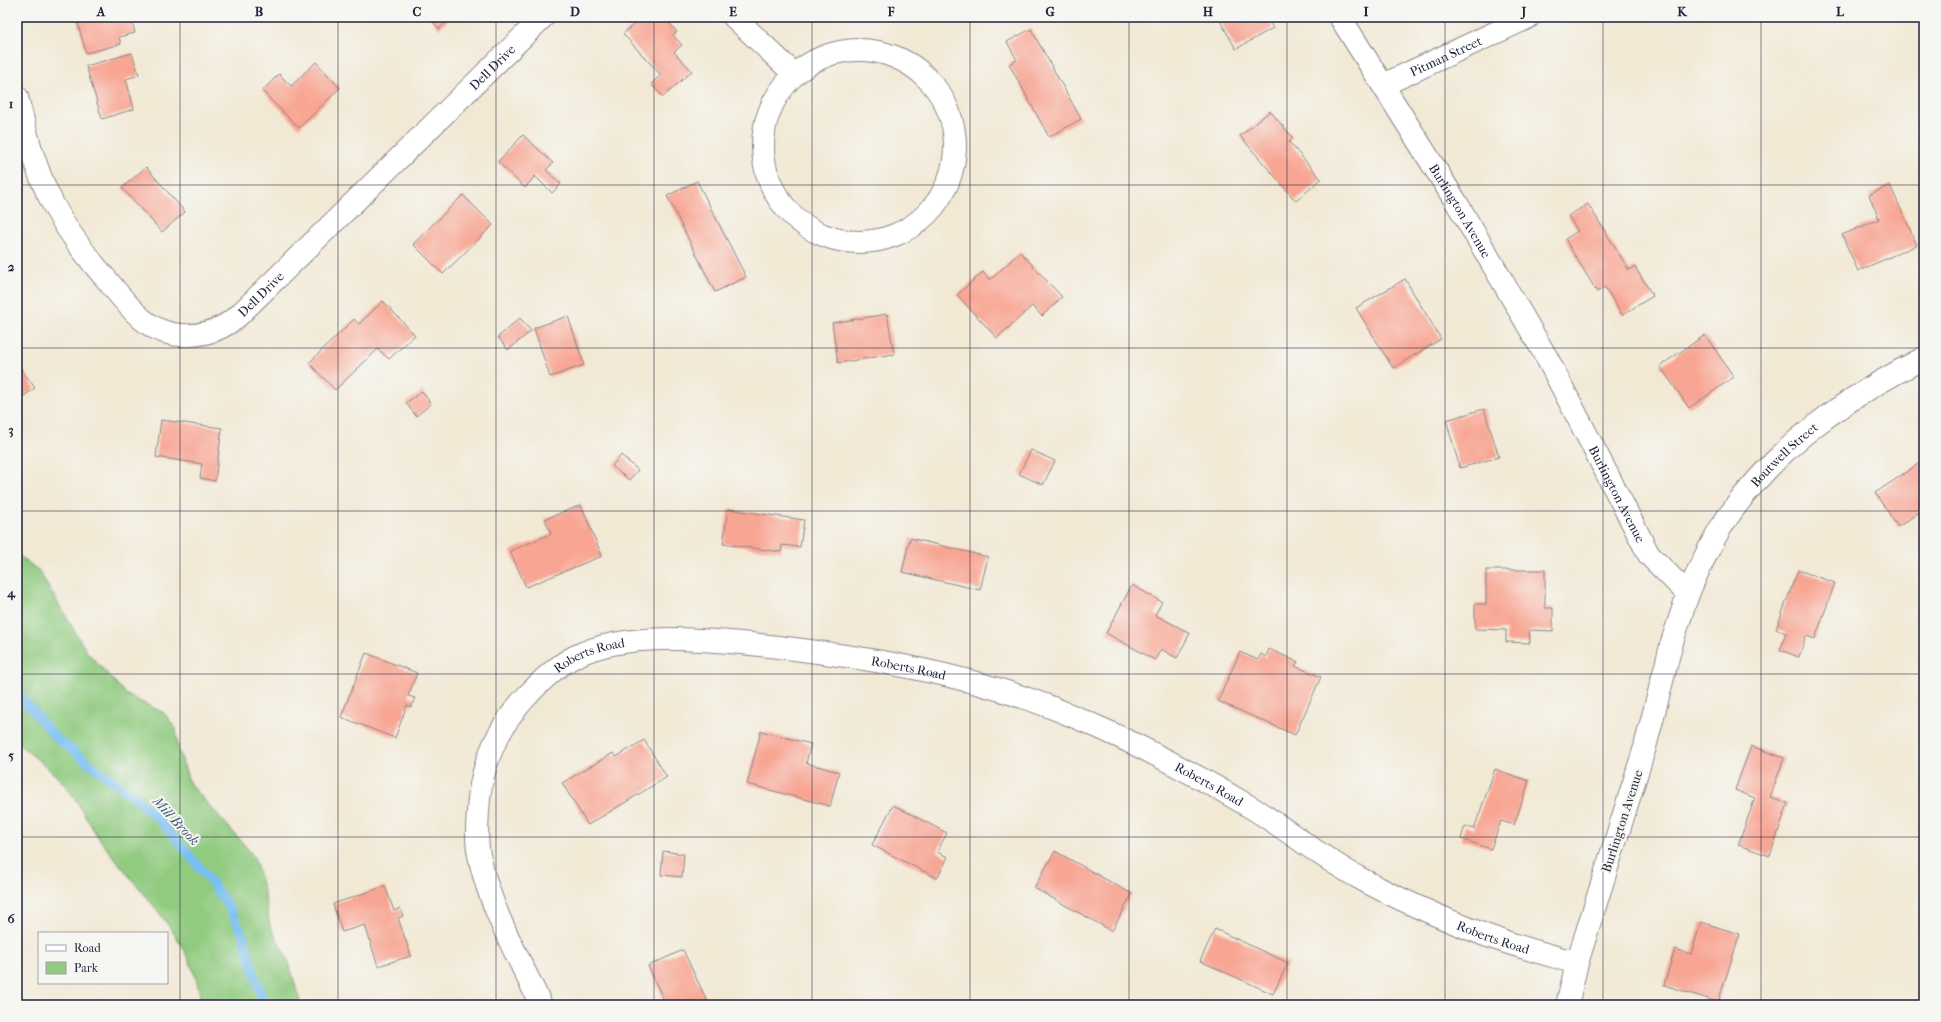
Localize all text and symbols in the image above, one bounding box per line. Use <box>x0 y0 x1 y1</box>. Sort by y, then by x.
text: A <box>96 4 106 19</box>
text: B <box>255 4 264 19</box>
text: C <box>413 4 422 19</box>
text: D <box>570 4 580 19</box>
text: E <box>729 4 737 19</box>
text: F <box>887 4 895 19</box>
text: G <box>1045 4 1055 19</box>
text: H <box>1203 4 1214 19</box>
text: I <box>1363 4 1369 19</box>
text: J <box>1520 4 1527 20</box>
text: K <box>1677 4 1688 19</box>
text: L <box>1836 4 1845 19</box>
street label: Pitman Street <box>1407 32 1484 79</box>
street label: Dell Drive <box>466 41 518 93</box>
text: 1 <box>9 96 14 111</box>
street label: Burlington Avenue <box>1426 161 1495 261</box>
text: 2 <box>8 259 15 274</box>
street label: Dell Drive <box>235 268 287 320</box>
street label: Boutwell Street <box>1747 419 1821 490</box>
text: 3 <box>8 422 14 438</box>
street label: Burlington Avenue <box>1586 443 1649 545</box>
text: 4 <box>6 585 16 601</box>
street label: Roberts Road <box>550 634 627 676</box>
street label: Roberts Road <box>870 653 948 683</box>
text: 5 <box>8 748 14 763</box>
street label: Roberts Road <box>1173 759 1247 809</box>
street label: Burlington Avenue <box>1598 767 1646 874</box>
water label: Mill Brook <box>148 792 203 849</box>
text: 6 <box>7 911 15 926</box>
street label: Roberts Road <box>1455 917 1532 957</box>
legend <box>38 932 168 984</box>
text: Road <box>74 941 101 955</box>
text: Park <box>74 961 99 975</box>

